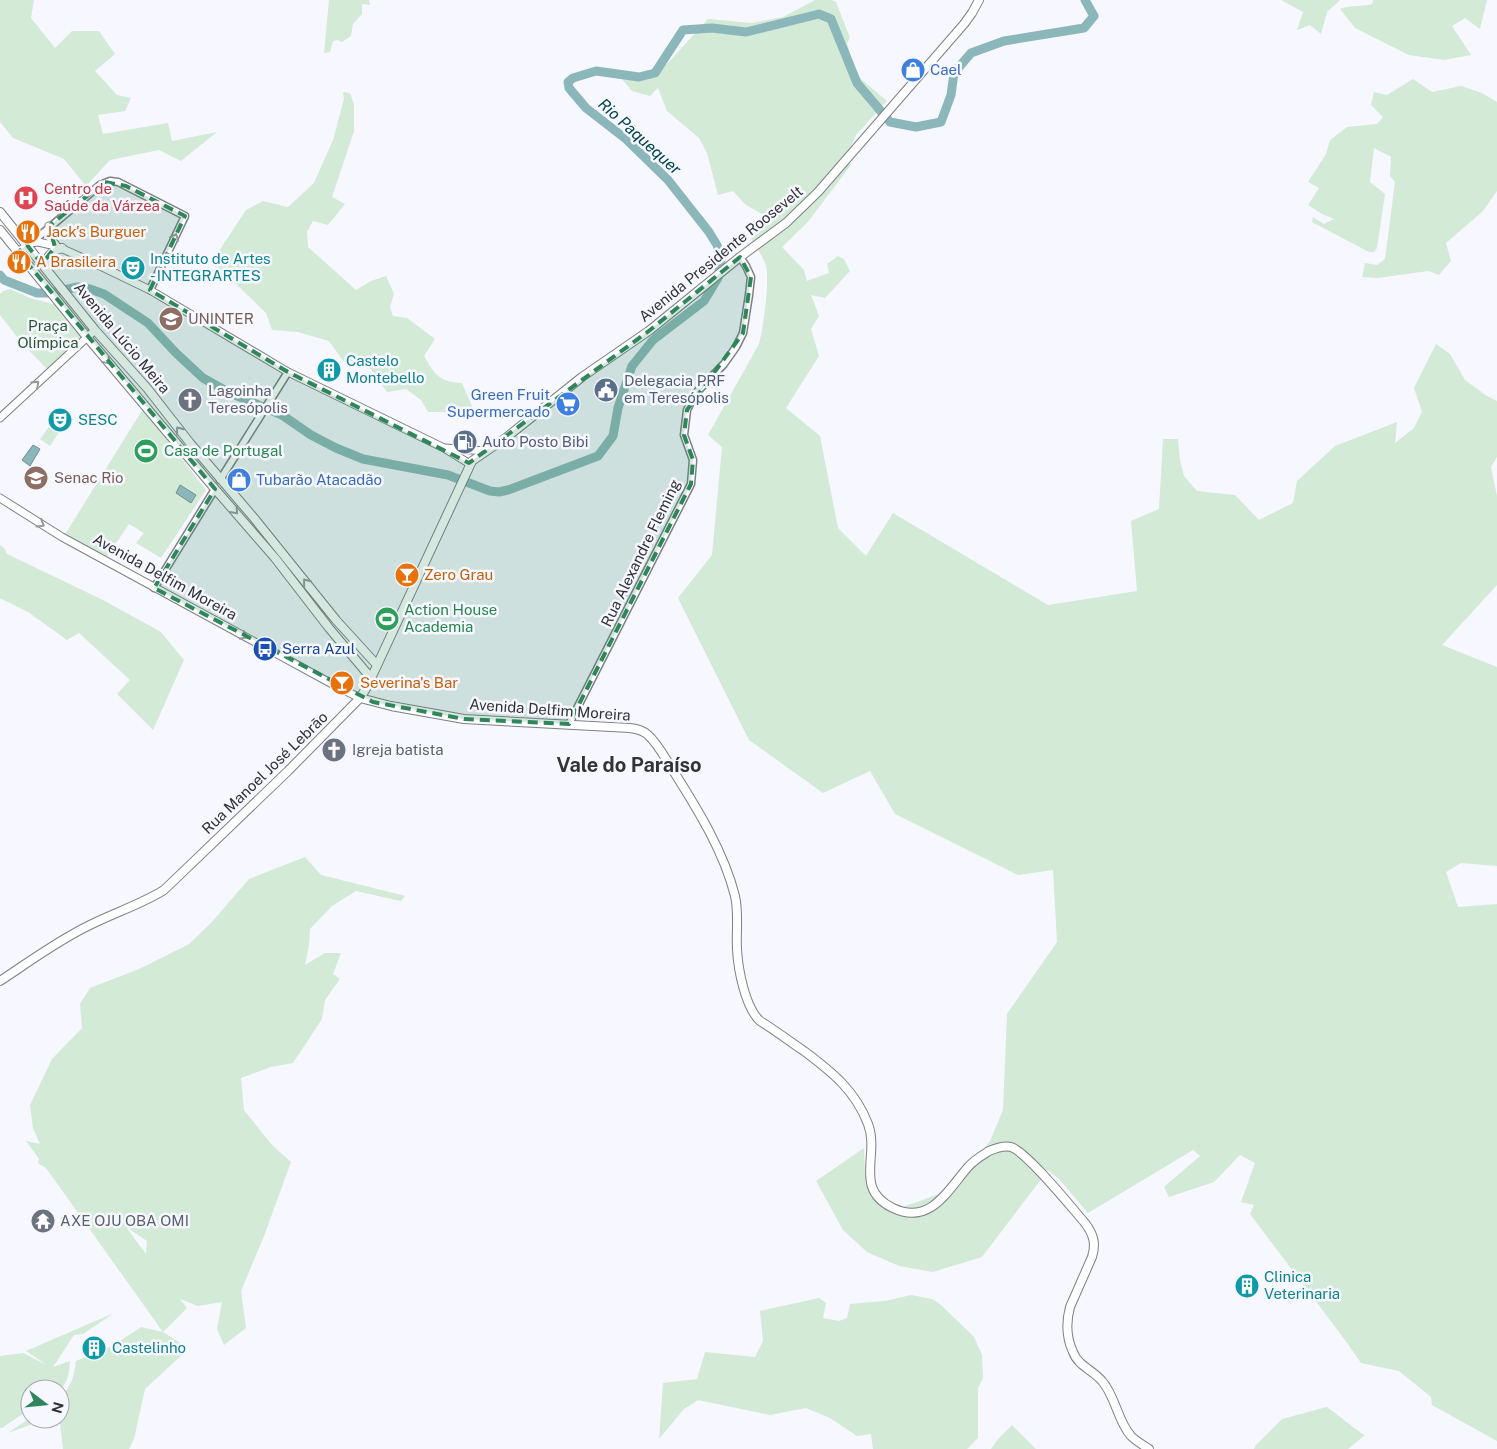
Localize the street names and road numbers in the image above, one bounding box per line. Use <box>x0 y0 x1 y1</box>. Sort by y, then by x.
street label: Avenida Presidente Roosevelt <box>635 182 806 325</box>
street label: Avenida Lúcio Meira <box>71 279 174 397</box>
street label: Rua Alexandre Fleming <box>597 476 684 629</box>
street label: Avenida Delfim Moreira <box>90 530 240 623</box>
street label: Avenida Delfim Moreira <box>469 695 631 724</box>
street label: Rua Manoel José Lebrão <box>198 708 331 837</box>

